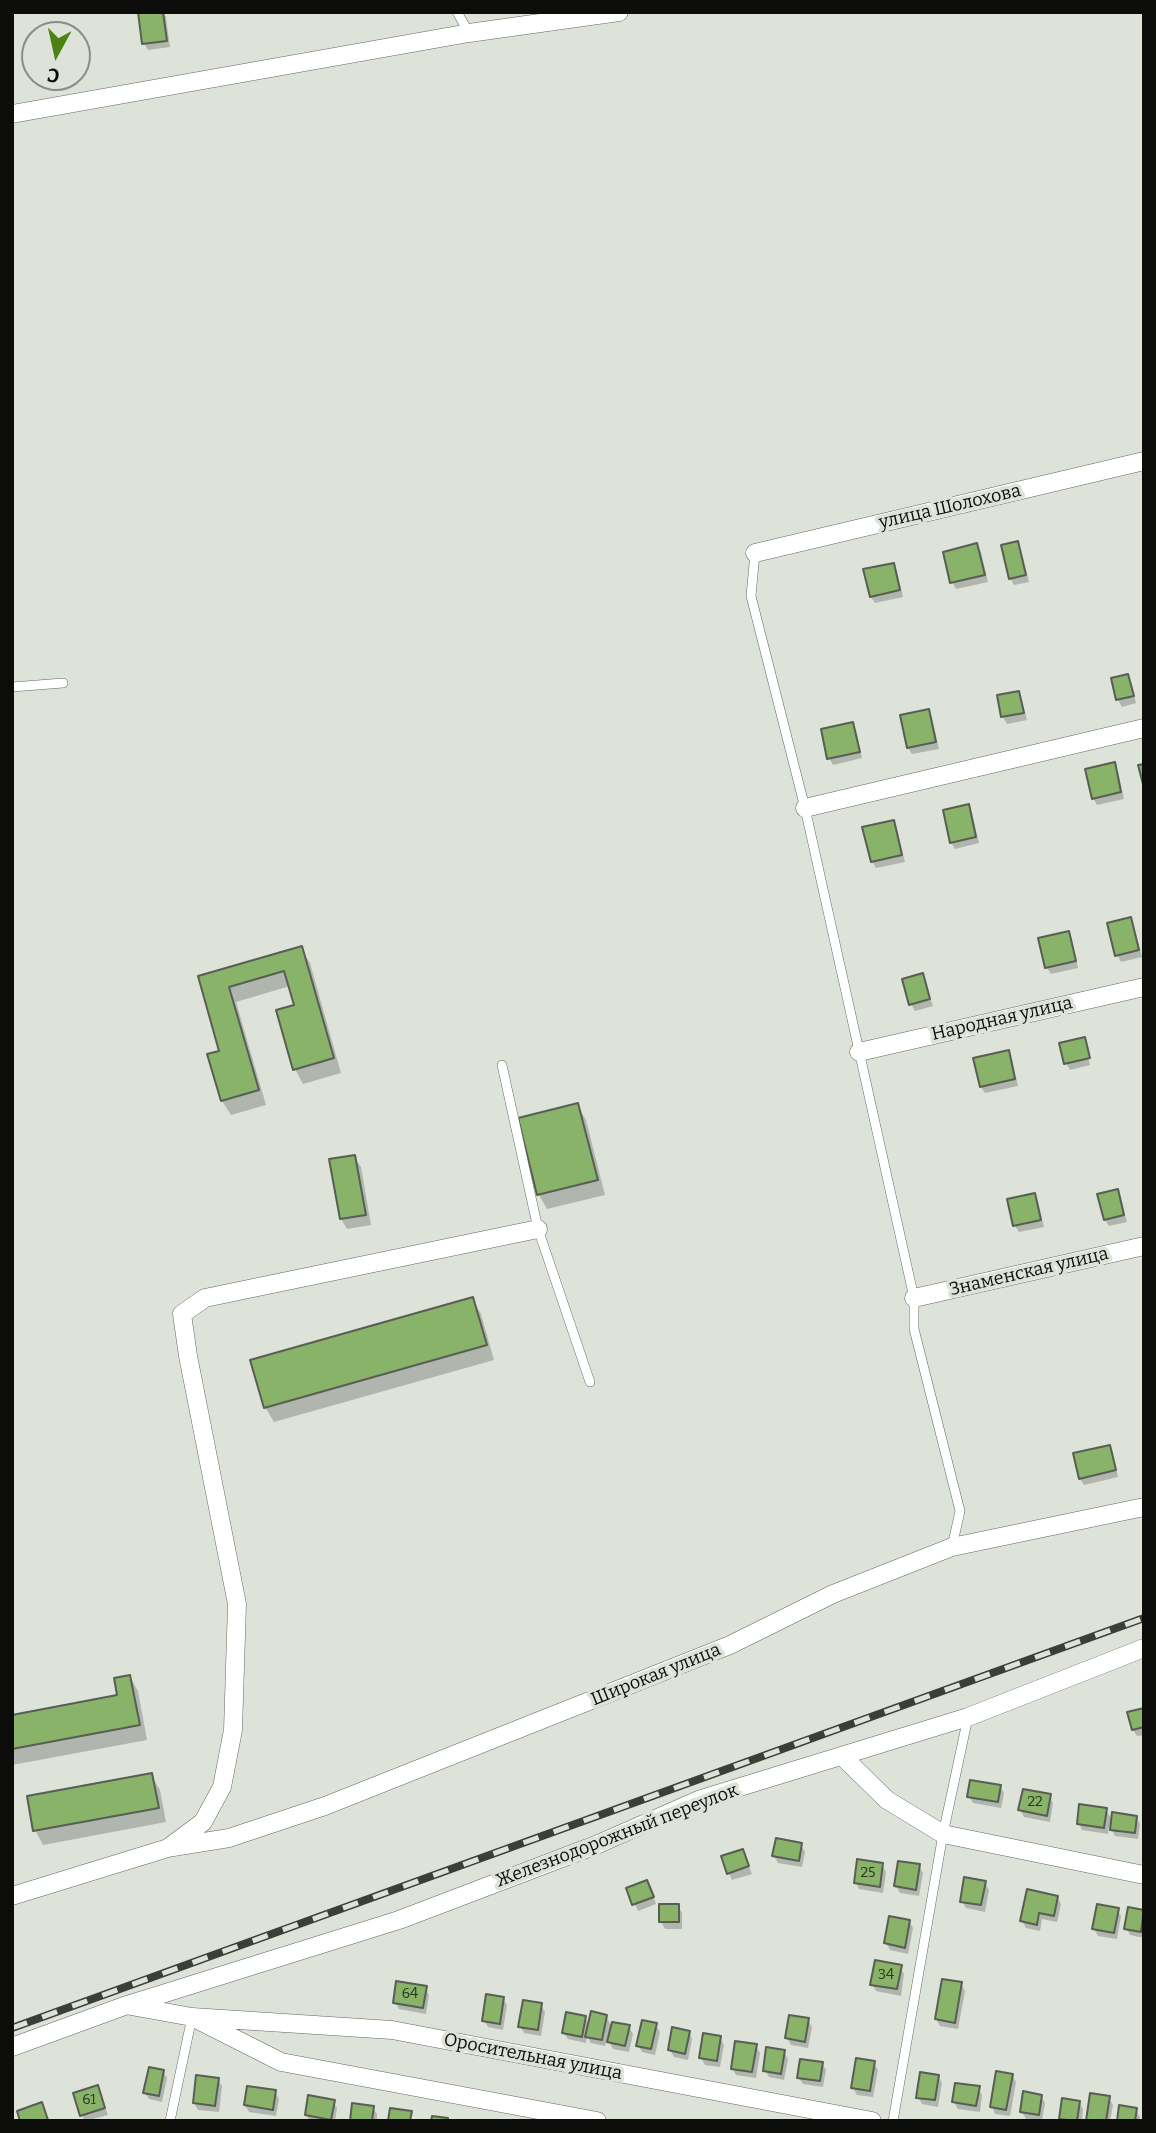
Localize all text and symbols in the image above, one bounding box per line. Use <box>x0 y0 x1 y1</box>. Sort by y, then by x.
north arrow <box>21 21 91 91</box>
text: С <box>46 63 61 88</box>
street label: улица Шолохова <box>877 480 1023 534</box>
street label: Народная улица <box>929 992 1075 1046</box>
street label: Знаменская улица <box>947 1243 1111 1301</box>
street label: Широкая улица <box>588 1639 724 1711</box>
street label: Железнодорожный переулок <box>493 1780 741 1892</box>
house number: 22 <box>1027 1794 1043 1810</box>
house number: 25 <box>860 1865 876 1881</box>
house number: 34 <box>878 1967 894 1983</box>
house number: 64 <box>402 1986 418 2002</box>
street label: Оросительная улица <box>442 2029 624 2085</box>
house number: 61 <box>82 2092 96 2108</box>

